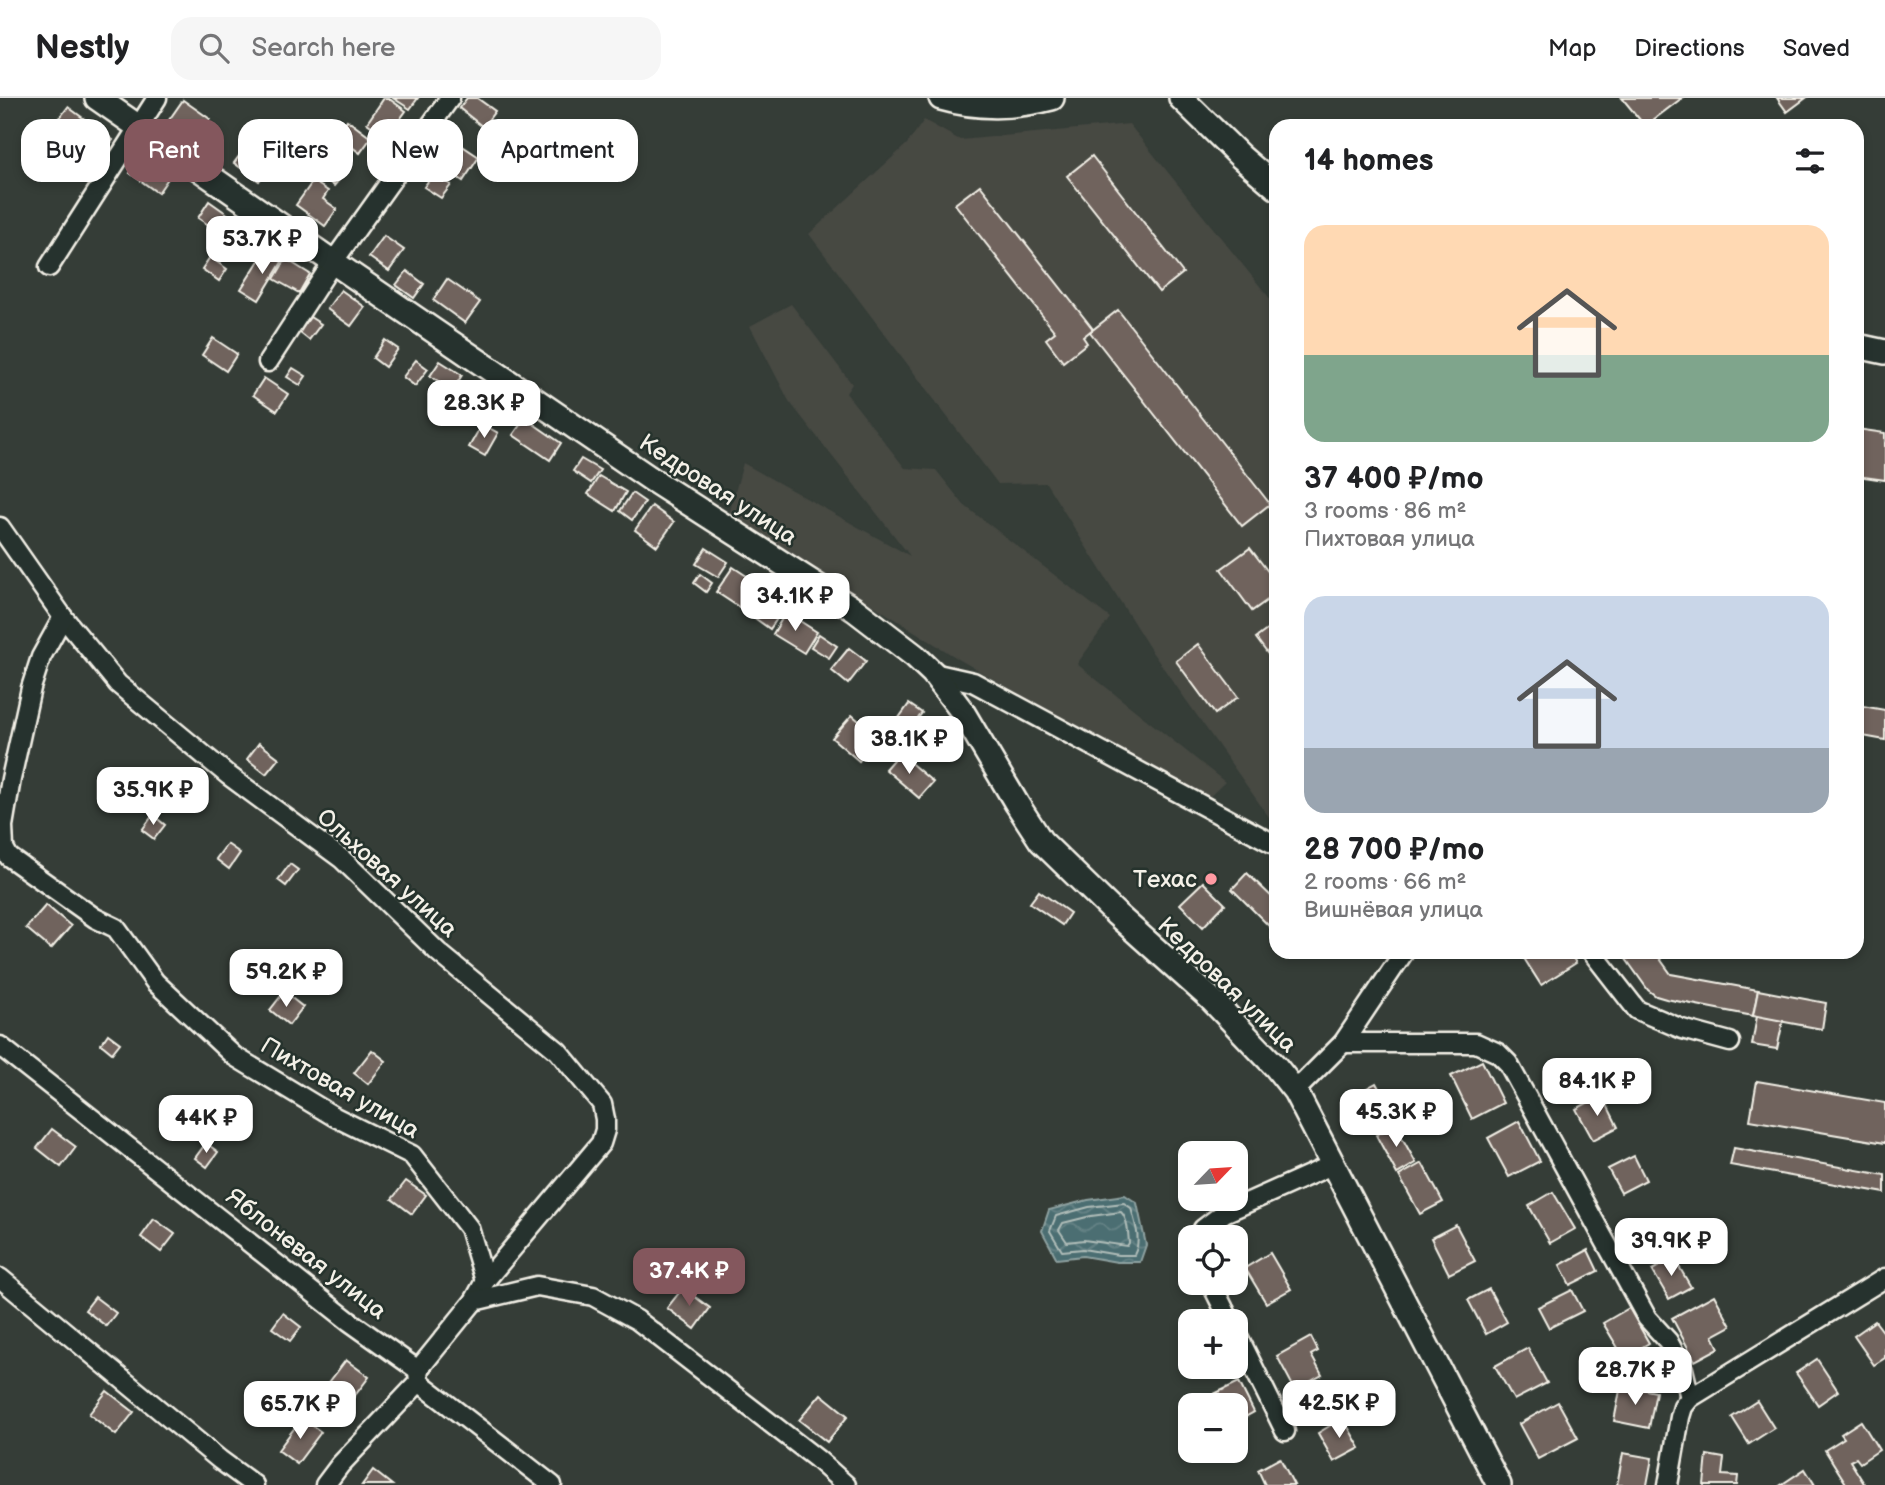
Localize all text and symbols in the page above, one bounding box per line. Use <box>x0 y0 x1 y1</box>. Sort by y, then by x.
search box <box>171 17 661 80</box>
text: Nestly <box>35 28 129 68</box>
icon: search <box>195 29 233 67</box>
text: Search here <box>251 33 395 64</box>
text: Map <box>1548 34 1596 63</box>
text: Directions <box>1634 34 1745 63</box>
text: Saved <box>1783 34 1850 63</box>
chip: Buy <box>21 119 110 182</box>
chip: Rent <box>124 119 224 182</box>
chip: Filters <box>238 119 353 182</box>
chip: New <box>367 119 463 182</box>
chip: Apartment <box>477 119 638 182</box>
icon: filters <box>1791 142 1829 180</box>
text: 14 homes <box>1304 143 1433 179</box>
pin: 53.7K ₽ <box>197 216 327 276</box>
text: 53.7K ₽ <box>222 225 302 253</box>
icon: home <box>1504 270 1630 396</box>
pin: 28.3K ₽ <box>419 380 549 440</box>
text: 28.3K ₽ <box>443 389 525 417</box>
street label: Кедровая улица <box>634 428 802 552</box>
text: 37 400 ₽/mo <box>1304 461 1484 497</box>
text: 3 rooms · 86 m² <box>1304 497 1466 525</box>
text: Пихтовая улица <box>1304 525 1475 553</box>
pin: 34.1K ₽ <box>730 574 860 633</box>
text: 34.1K ₽ <box>757 582 833 610</box>
icon: home <box>1504 641 1630 767</box>
pin: 38.1K ₽ <box>844 716 974 776</box>
text: 38.1K ₽ <box>870 725 948 753</box>
pin: 35.9K ₽ <box>88 768 218 827</box>
text: 35.9K ₽ <box>113 776 193 804</box>
street label: Ольховая улица <box>311 802 463 944</box>
text: 28 700 ₽/mo <box>1304 832 1484 868</box>
place label: Техас <box>1133 865 1197 894</box>
text: 2 rooms · 66 m² <box>1304 868 1466 896</box>
marker: Техас <box>1203 871 1219 887</box>
text: Вишнёвая улица <box>1304 896 1483 924</box>
street label: Кедровая улица <box>1151 911 1303 1059</box>
pin: 59.2K ₽ <box>221 950 351 1009</box>
text: 59.2K ₽ <box>246 958 326 986</box>
street label: Пихтовая улица <box>256 1031 424 1145</box>
pin: 84.1K ₽ <box>1532 1058 1662 1118</box>
text: 84.1K ₽ <box>1558 1067 1636 1095</box>
pin: 45.3K ₽ <box>1331 1090 1461 1149</box>
pin: 44K ₽ <box>157 1096 255 1155</box>
text: 45.3K ₽ <box>1356 1098 1436 1126</box>
text: 44K ₽ <box>175 1104 237 1132</box>
north arrow <box>1178 1141 1248 1211</box>
map controls <box>1178 1141 1248 1463</box>
street label: Яблоневая улица <box>220 1182 392 1326</box>
pin: 39.9K ₽ <box>1606 1218 1736 1278</box>
button: locate <box>1178 1225 1248 1295</box>
text: 39.9K ₽ <box>1631 1227 1711 1255</box>
pin: 37.4K ₽ <box>624 1248 754 1308</box>
text: 37.4K ₽ <box>649 1257 729 1285</box>
button: + <box>1178 1309 1248 1379</box>
pin: 28.7K ₽ <box>1570 1348 1700 1407</box>
text: 28.7K ₽ <box>1595 1356 1675 1384</box>
pin: 42.5K ₽ <box>1274 1380 1404 1440</box>
pin: 65.7K ₽ <box>235 1382 365 1441</box>
text: 42.5K ₽ <box>1299 1389 1379 1417</box>
text: 65.7K ₽ <box>260 1390 340 1418</box>
button: − <box>1178 1393 1248 1463</box>

